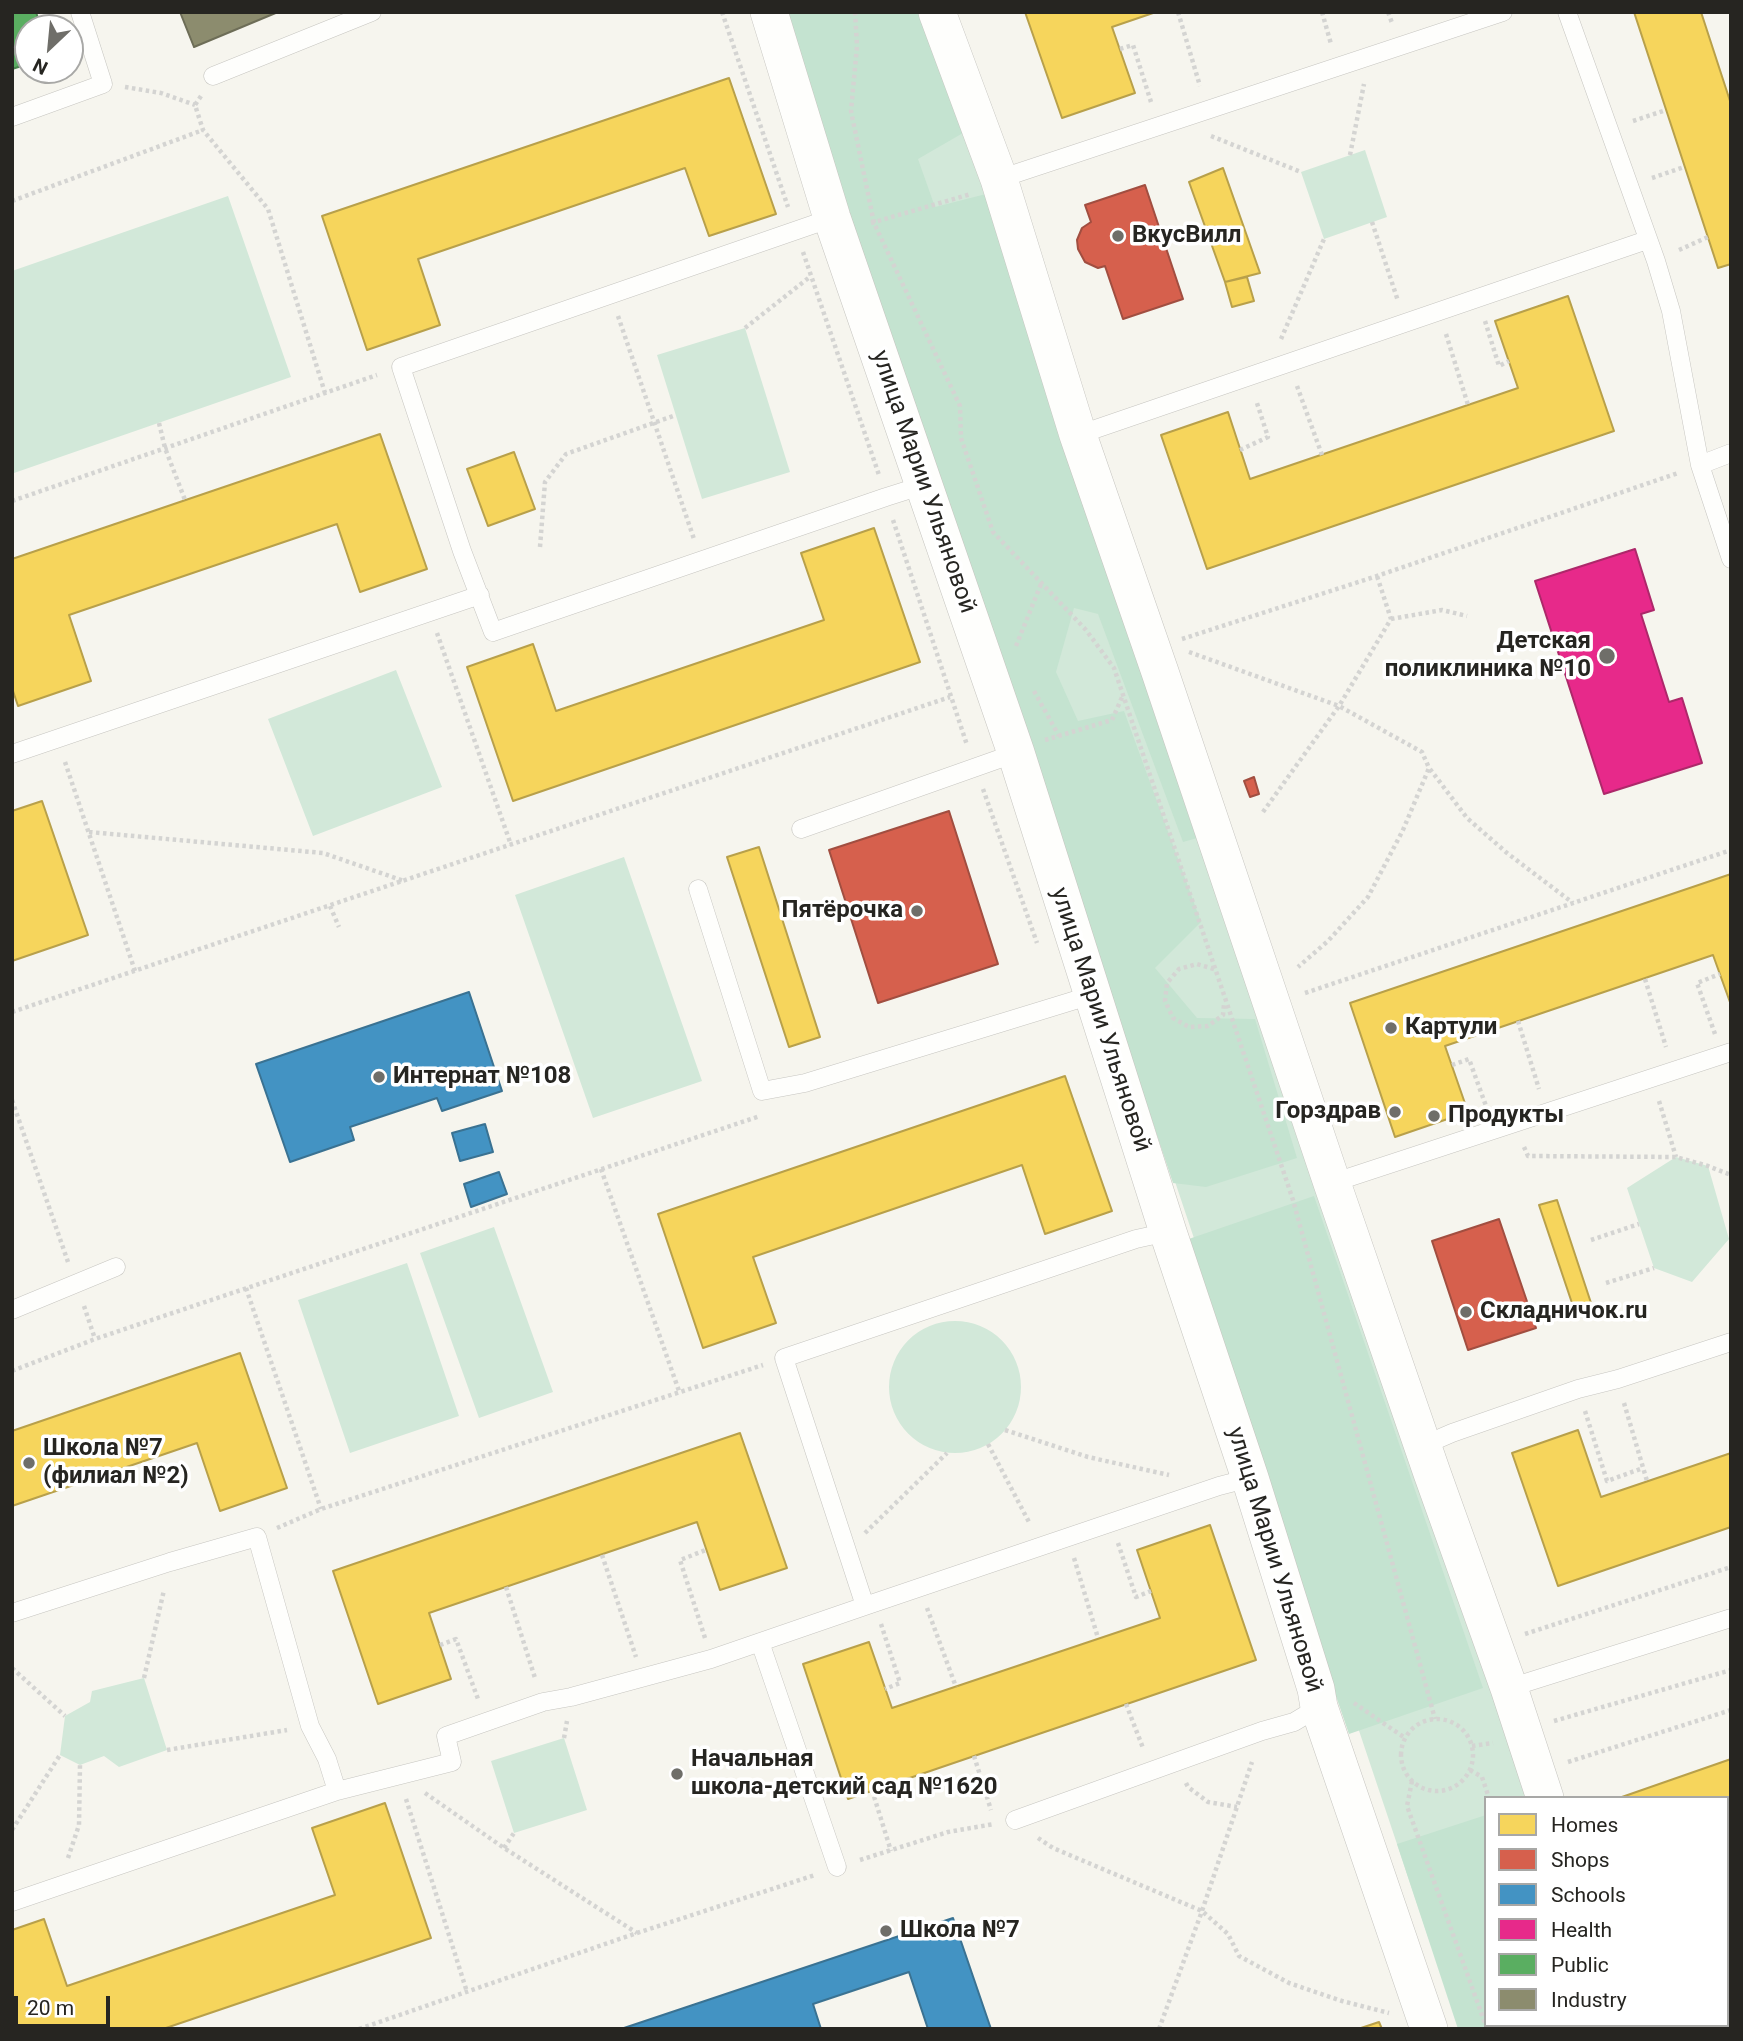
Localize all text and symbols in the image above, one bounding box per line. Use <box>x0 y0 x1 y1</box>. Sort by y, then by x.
north arrow <box>14 14 84 84</box>
text: N <box>29 53 52 80</box>
place label: ВкусВилл <box>1132 222 1241 250</box>
marker: ВкусВилл <box>1110 228 1126 244</box>
street label: улица Марии Ульяновой <box>864 347 982 617</box>
place label: Детская поликлиника №10 <box>1385 628 1591 684</box>
marker: Детская поликлиника №10 <box>1597 646 1617 666</box>
street label: улица Марии Ульяновой <box>1044 884 1156 1156</box>
place label: Пятёрочка <box>782 897 903 925</box>
marker: Пятёрочка <box>909 903 925 919</box>
place label: Картули <box>1405 1014 1497 1042</box>
marker: Картули <box>1383 1020 1399 1036</box>
place label: Интернат №108 <box>393 1063 571 1091</box>
marker: Интернат №108 <box>371 1069 387 1085</box>
place label: Горздрав <box>1275 1098 1381 1126</box>
place label: Продукты <box>1448 1102 1564 1130</box>
marker: Горздрав <box>1387 1104 1403 1120</box>
marker: Продукты <box>1426 1108 1442 1124</box>
place label: Складничок.ru <box>1480 1298 1647 1326</box>
marker: Складничок.ru <box>1458 1304 1474 1320</box>
street label: улица Марии Ульяновой <box>1220 1424 1328 1696</box>
place label: Школа №7 (филиал №2) <box>43 1435 189 1491</box>
marker: Школа №7 (филиал №2) <box>21 1455 37 1471</box>
place label: Начальная школа-детский сад №1620 <box>691 1746 998 1802</box>
marker: Начальная школа-детский сад №1620 <box>669 1766 685 1782</box>
legend <box>1484 1796 1729 2027</box>
text: Homes <box>1551 1813 1618 1837</box>
text: Shops <box>1551 1848 1610 1872</box>
text: Schools <box>1551 1883 1626 1907</box>
place label: Школа №7 <box>900 1917 1020 1945</box>
text: Health <box>1551 1918 1612 1942</box>
marker: Школа №7 <box>878 1923 894 1939</box>
text: Public <box>1551 1953 1609 1977</box>
scale bar <box>18 1982 114 2026</box>
text: Industry <box>1551 1988 1627 2012</box>
text: 20 m <box>27 1996 74 2020</box>

